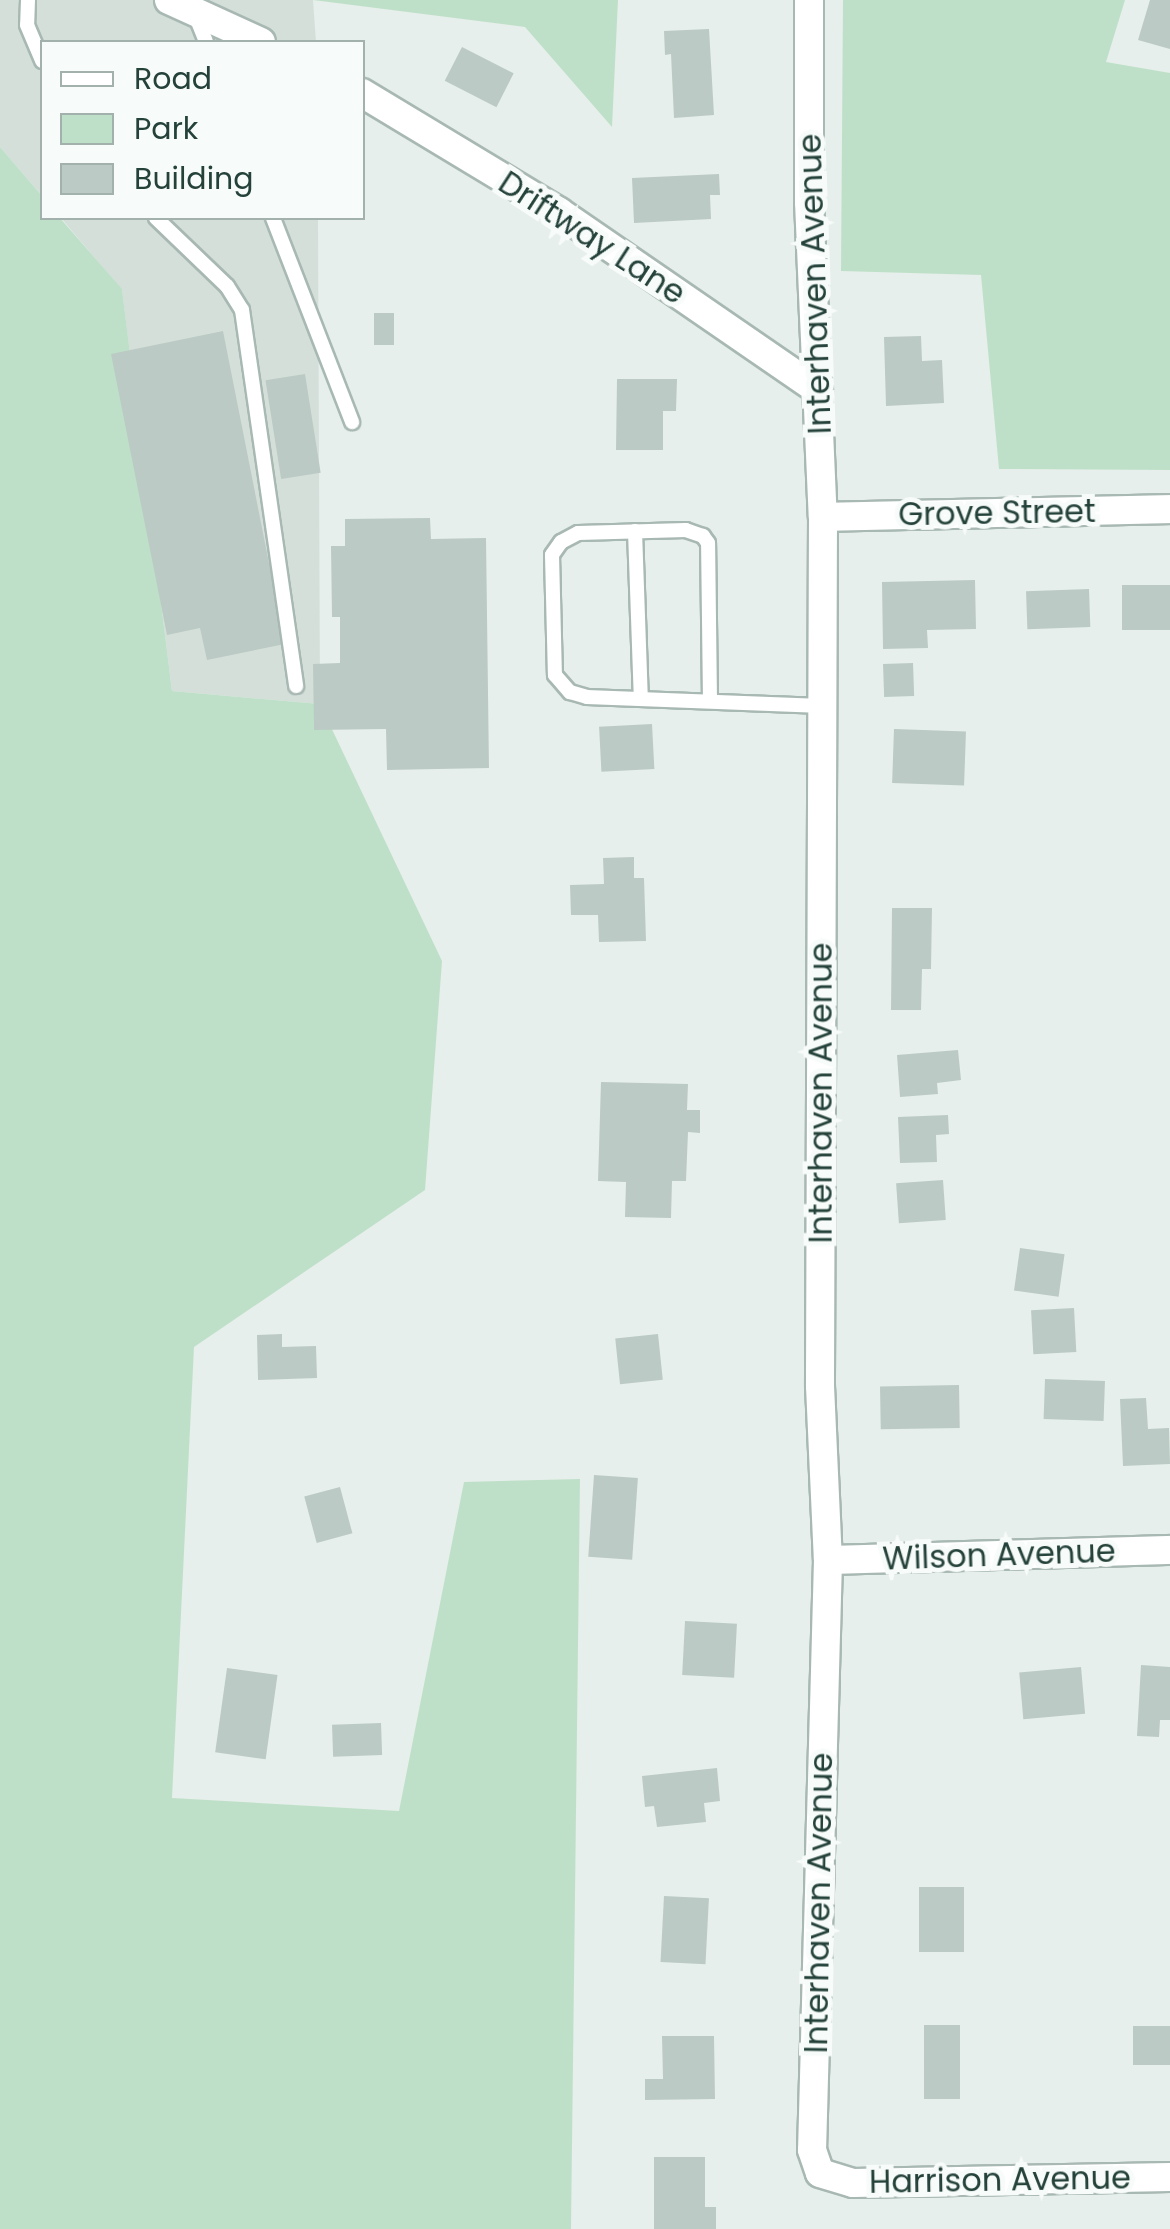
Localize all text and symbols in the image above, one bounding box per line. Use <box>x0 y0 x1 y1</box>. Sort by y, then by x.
legend <box>40 40 365 220</box>
text: Road <box>134 57 212 100</box>
text: Park <box>134 107 198 150</box>
street label: Interhaven Avenue <box>791 133 839 435</box>
text: Building <box>134 157 254 200</box>
street label: Driftway Lane <box>491 163 693 313</box>
street label: Grove Street <box>898 492 1096 534</box>
street label: Interhaven Avenue <box>802 943 840 1243</box>
street label: Wilson Avenue <box>882 1532 1116 1578</box>
street label: Interhaven Avenue <box>797 1752 841 2054</box>
street label: Harrison Avenue <box>869 2159 1131 2201</box>

